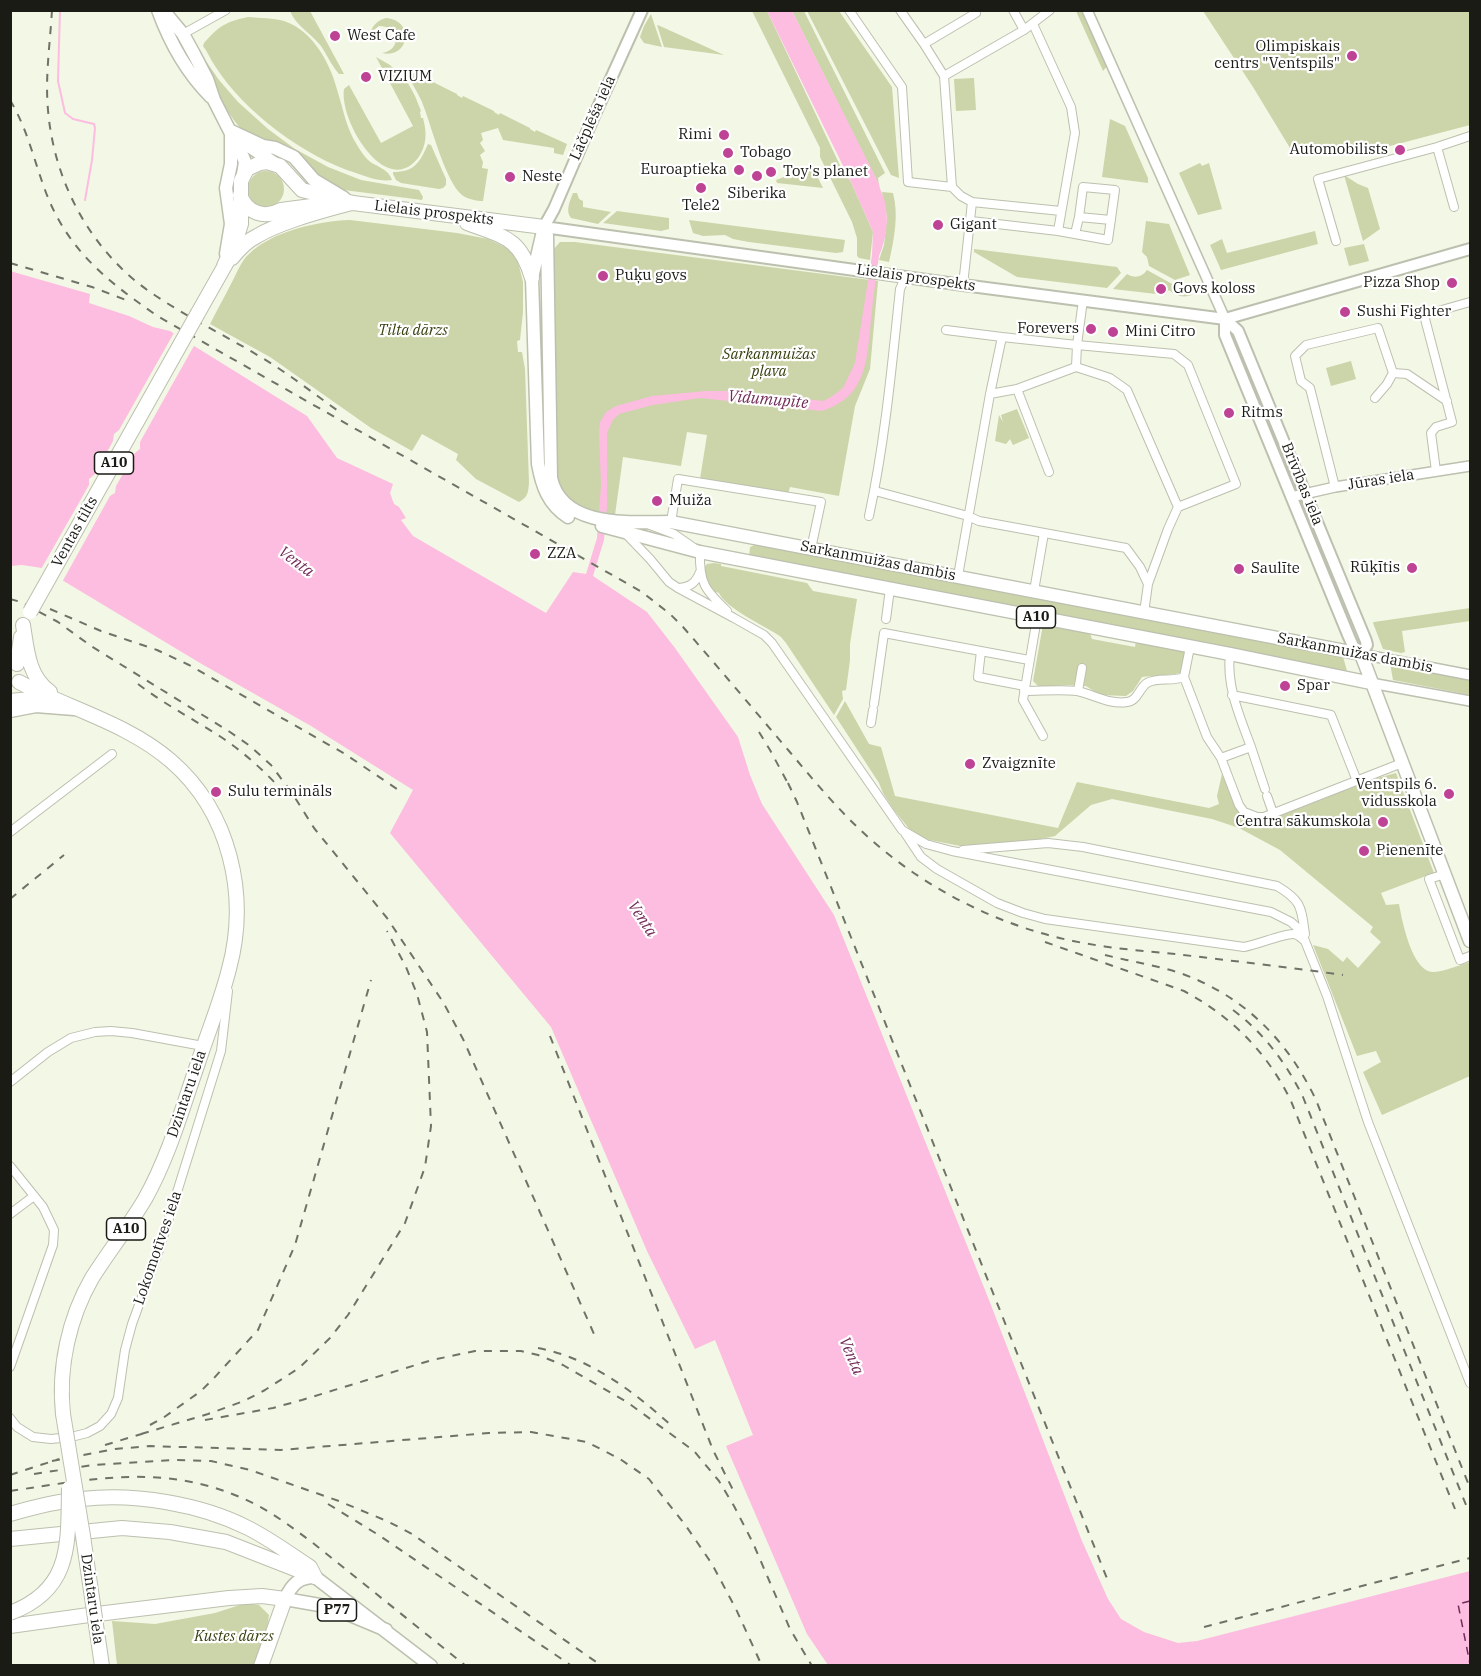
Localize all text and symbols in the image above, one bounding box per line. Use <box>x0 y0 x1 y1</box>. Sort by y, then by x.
place label: West Cafe <box>347 27 416 45</box>
marker: West Cafe <box>328 29 342 43</box>
place label: Olimpiskais centrs "Ventspils" <box>1214 38 1340 73</box>
marker: Olimpiskais centrs "Ventspils" <box>1345 49 1359 63</box>
place label: VIZIUM <box>378 68 432 86</box>
marker: VIZIUM <box>359 70 373 84</box>
street label: Lāčplēša iela <box>566 73 620 163</box>
place label: Rimi <box>678 126 712 144</box>
marker: Rimi <box>717 128 731 142</box>
place label: Automobilists <box>1289 141 1388 159</box>
marker: Automobilists <box>1393 143 1407 157</box>
place label: Tobago <box>740 144 791 162</box>
marker: Tobago <box>721 146 735 160</box>
place label: Euroaptieka <box>640 161 727 179</box>
marker: Euroaptieka <box>732 163 746 177</box>
place label: Toy's planet <box>783 163 868 181</box>
marker: Toy's planet <box>764 165 778 179</box>
place label: Neste <box>522 168 562 186</box>
marker: Siberika <box>750 169 764 183</box>
marker: Neste <box>503 170 517 184</box>
marker: Tele2 <box>694 181 708 195</box>
place label: Siberika <box>727 185 787 203</box>
street label: Lielais prospekts <box>373 197 495 229</box>
place label: Tele2 <box>682 197 720 215</box>
place label: Gigant <box>950 216 997 234</box>
marker: Gigant <box>931 218 945 232</box>
street label: Lielais prospekts <box>855 261 977 295</box>
place label: Puķu govs <box>615 267 687 285</box>
marker: Puķu govs <box>596 269 610 283</box>
place label: Pizza Shop <box>1363 274 1440 292</box>
marker: Pizza Shop <box>1445 276 1459 290</box>
place label: Govs koloss <box>1173 280 1255 298</box>
marker: Govs koloss <box>1154 282 1168 296</box>
place label: Sushi Fighter <box>1357 303 1451 321</box>
marker: Sushi Fighter <box>1338 305 1352 319</box>
place label: Forevers <box>1017 320 1079 338</box>
park label: Tilta dārzs <box>378 322 448 340</box>
marker: Forevers <box>1084 322 1098 336</box>
place label: Mini Citro <box>1125 323 1195 341</box>
marker: Mini Citro <box>1106 325 1120 339</box>
park label: Sarkanmuižas pļava <box>722 346 816 381</box>
water label: Vidumupīte <box>727 387 809 413</box>
place label: Ritms <box>1241 404 1283 422</box>
marker: Ritms <box>1222 406 1236 420</box>
street label: Brīvības iela <box>1277 440 1327 528</box>
road number: A10 <box>94 452 134 474</box>
street label: Jūras iela <box>1346 466 1416 494</box>
place label: Muiža <box>669 492 712 510</box>
street label: Ventas tilts <box>48 493 102 571</box>
marker: Muiža <box>650 494 664 508</box>
street label: Sarkanmuižas dambis <box>799 537 957 585</box>
water label: Venta <box>274 542 318 582</box>
place label: ZZA <box>547 545 576 563</box>
marker: ZZA <box>528 547 542 561</box>
place label: Rūķītis <box>1350 559 1400 577</box>
place label: Saulīte <box>1251 560 1300 578</box>
marker: Rūķītis <box>1405 561 1419 575</box>
marker: Saulīte <box>1232 562 1246 576</box>
road number: A10 <box>1016 606 1056 628</box>
street label: Sarkanmuižas dambis <box>1276 629 1434 677</box>
place label: Spar <box>1297 677 1330 695</box>
marker: Spar <box>1278 679 1292 693</box>
place label: Zvaigznīte <box>982 755 1056 773</box>
marker: Zvaigznīte <box>963 757 977 771</box>
place label: Ventspils 6. vidusskola <box>1355 776 1437 811</box>
place label: Sulu termināls <box>228 783 332 801</box>
marker: Sulu termināls <box>209 785 223 799</box>
marker: Ventspils 6. vidusskola <box>1442 787 1456 801</box>
place label: Centra sākumskola <box>1235 813 1371 831</box>
marker: Centra sākumskola <box>1376 815 1390 829</box>
place label: Pienenīte <box>1376 842 1443 860</box>
marker: Pienenīte <box>1357 844 1371 858</box>
water label: Venta <box>623 897 661 941</box>
street label: Dzintaru iela <box>164 1048 210 1140</box>
street label: Lokomotīves iela <box>130 1189 186 1307</box>
road number: A10 <box>106 1218 146 1240</box>
water label: Venta <box>834 1334 868 1378</box>
street label: Dzintaru iela <box>77 1553 107 1645</box>
road number: P77 <box>318 1599 356 1621</box>
park label: Kustes dārzs <box>194 1628 274 1646</box>

